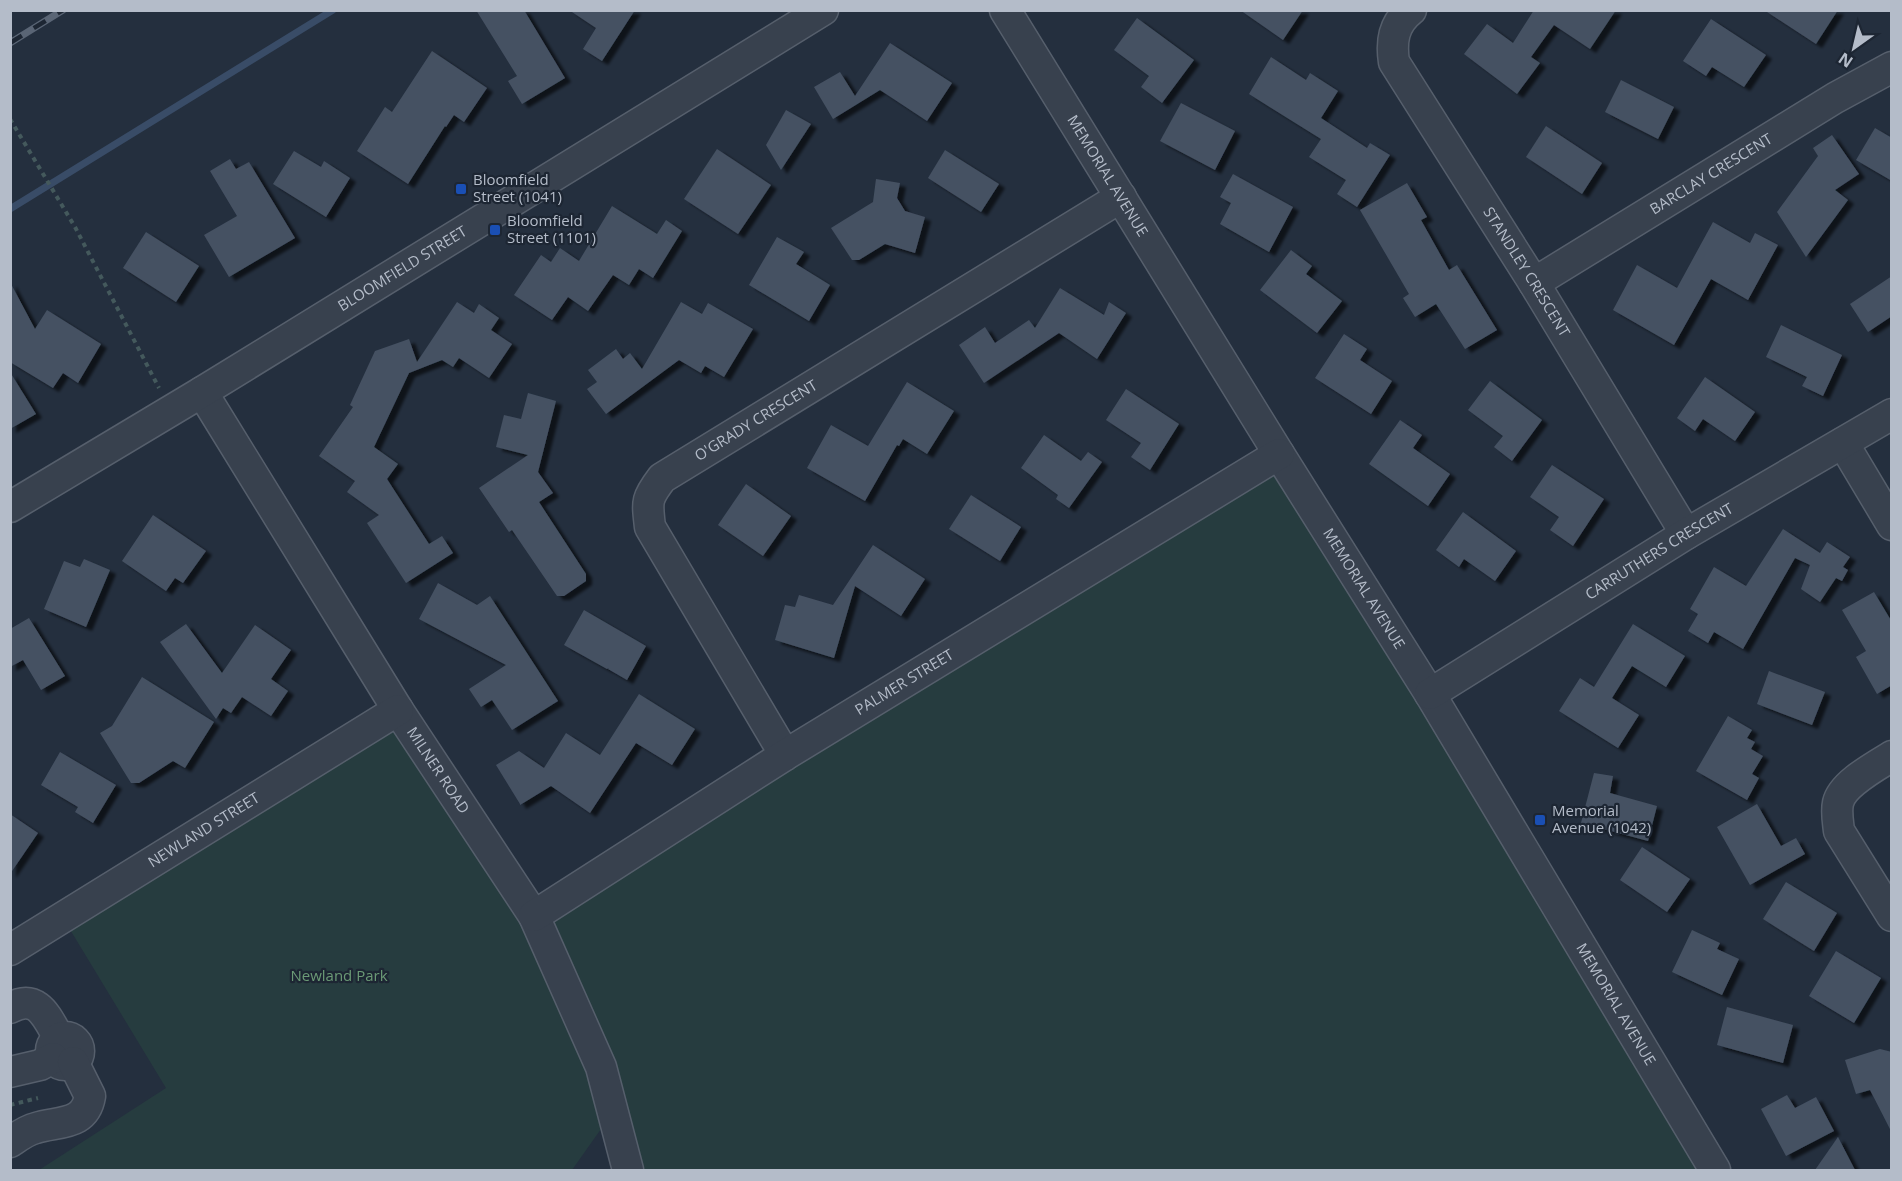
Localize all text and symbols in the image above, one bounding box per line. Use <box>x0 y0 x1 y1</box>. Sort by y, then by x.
north arrow <box>1824 18 1884 78</box>
text: N <box>1834 48 1857 73</box>
street label: MEMORIAL AVENUE <box>1063 111 1153 240</box>
street label: BARCLAY CRESCENT <box>1646 128 1776 218</box>
place label: Bloomfield Street (1041) <box>473 169 562 206</box>
marker: Bloomfield Street (1041) <box>454 182 468 196</box>
street label: STANDLEY CRESCENT <box>1479 203 1576 341</box>
place label: Bloomfield Street (1101) <box>507 210 596 247</box>
street label: BLOOMFIELD STREET <box>334 220 471 315</box>
marker: Bloomfield Street (1101) <box>488 223 502 237</box>
street label: O'GRADY CRESCENT <box>690 374 821 465</box>
street label: CARRUTHERS CRESCENT <box>1581 497 1737 604</box>
street label: MEMORIAL AVENUE <box>1319 524 1410 652</box>
street label: PALMER STREET <box>851 643 958 719</box>
street label: MILNER ROAD <box>403 723 475 817</box>
street label: NEWLAND STREET <box>144 787 264 871</box>
place label: Memorial Avenue (1042) <box>1552 800 1651 837</box>
marker: Memorial Avenue (1042) <box>1533 813 1547 827</box>
street label: MEMORIAL AVENUE <box>1572 939 1661 1069</box>
park label: Newland Park <box>290 965 388 985</box>

